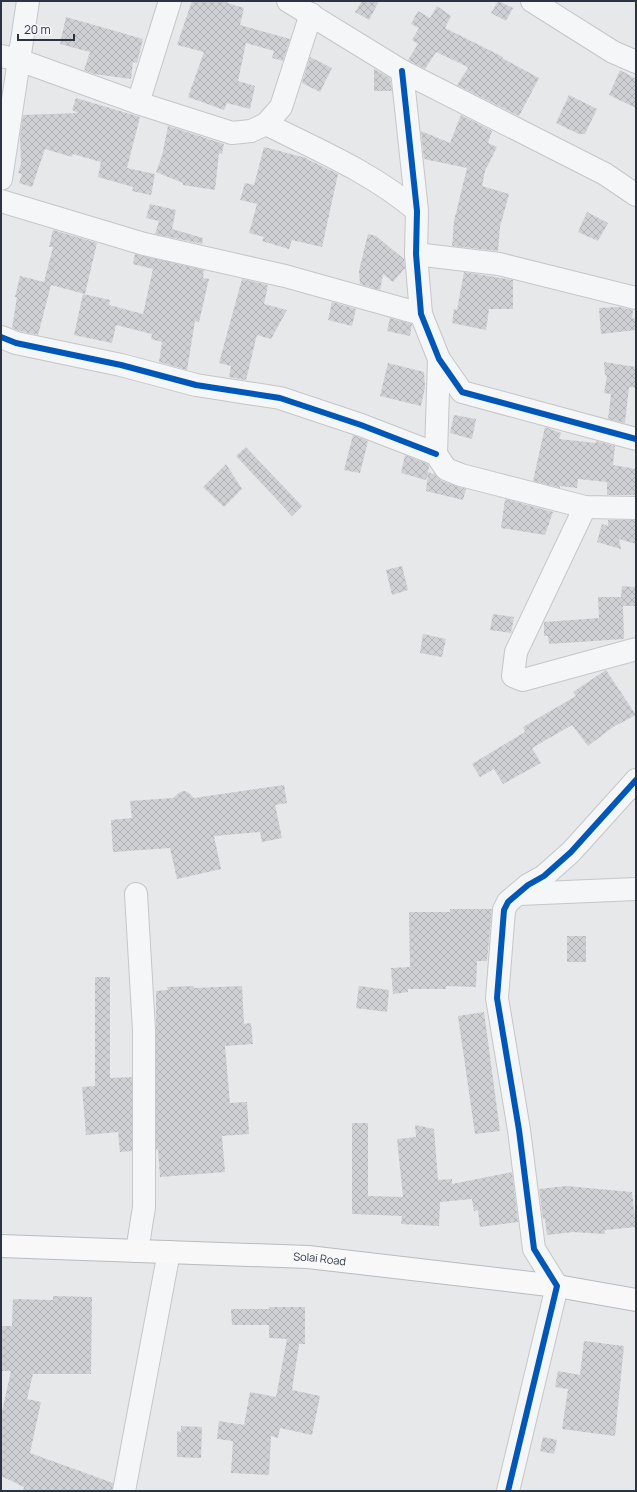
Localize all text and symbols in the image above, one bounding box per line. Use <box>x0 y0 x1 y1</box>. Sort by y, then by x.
scale bar <box>18 16 74 42</box>
text: 20 m <box>24 21 51 38</box>
street label: Solai Road <box>293 1248 347 1268</box>

